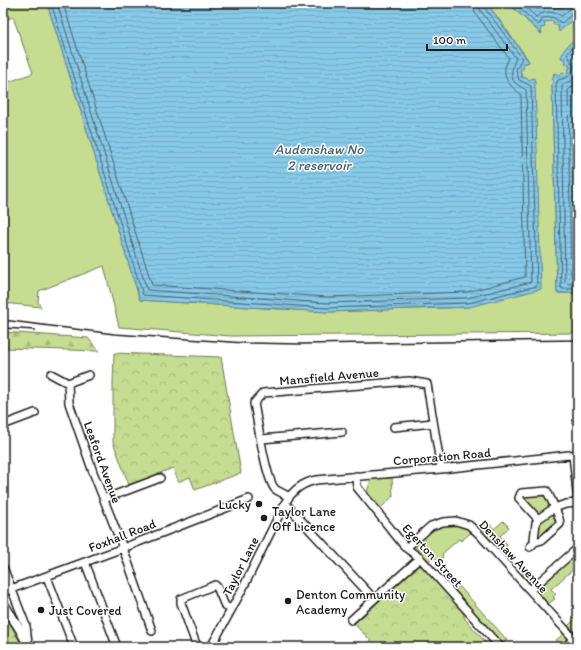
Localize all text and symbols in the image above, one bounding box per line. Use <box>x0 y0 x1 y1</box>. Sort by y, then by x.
scale bar <box>427 26 507 52</box>
text: 100 m <box>433 33 466 47</box>
water label: Audenshaw No 2 reservoir <box>275 141 364 174</box>
street label: Mansfield Avenue <box>279 365 379 388</box>
street label: Leaford Avenue <box>81 419 124 505</box>
street label: Corporation Road <box>393 445 492 468</box>
place label: Lucky <box>218 497 251 512</box>
marker: Lucky <box>254 499 264 509</box>
place label: Taylor Lane Off Licence <box>272 504 336 534</box>
marker: Taylor Lane Off Licence <box>259 513 269 523</box>
street label: Foxhall Road <box>86 516 158 555</box>
street label: Denshaw Avenue <box>476 517 551 596</box>
street label: Egerton Street <box>399 520 466 590</box>
street label: Taylor Lane <box>219 534 262 598</box>
place label: Denton Community Academy <box>296 587 405 617</box>
marker: Denton Community Academy <box>283 596 293 606</box>
place label: Just Covered <box>49 603 122 618</box>
marker: Just Covered <box>36 605 46 615</box>

